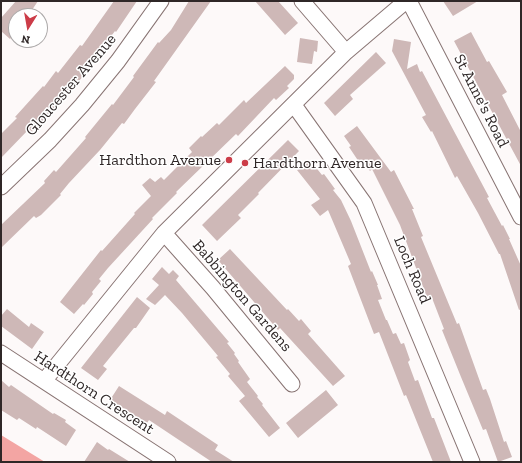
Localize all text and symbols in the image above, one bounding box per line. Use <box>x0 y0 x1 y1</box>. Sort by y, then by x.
north arrow <box>8 8 48 48</box>
street label: Gloucester Avenue <box>21 30 121 140</box>
text: N <box>20 32 31 46</box>
street label: St Anne's Road <box>449 51 513 151</box>
place label: Hardthon Avenue <box>99 150 221 170</box>
place label: Hardthorn Avenue <box>253 153 381 173</box>
marker: Hardthon Avenue <box>224 155 234 165</box>
marker: Hardthorn Avenue <box>240 158 250 168</box>
street label: Loch Road <box>389 233 435 307</box>
street label: Babbington Gardens <box>188 236 296 356</box>
street label: Hardthorn Crescent <box>30 347 158 439</box>

